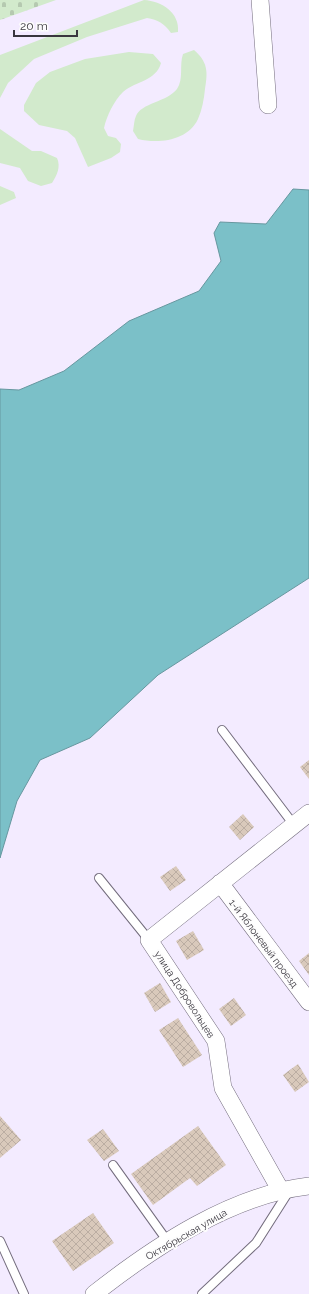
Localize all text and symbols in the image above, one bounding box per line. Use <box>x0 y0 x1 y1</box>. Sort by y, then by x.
scale bar <box>14 12 77 38</box>
text: 20 m <box>20 19 48 33</box>
street label: 1-й Яблоневый проезд <box>227 897 300 990</box>
street label: улица Добровольцев <box>152 949 217 1040</box>
street label: Октябрьская улица <box>144 1207 229 1262</box>

